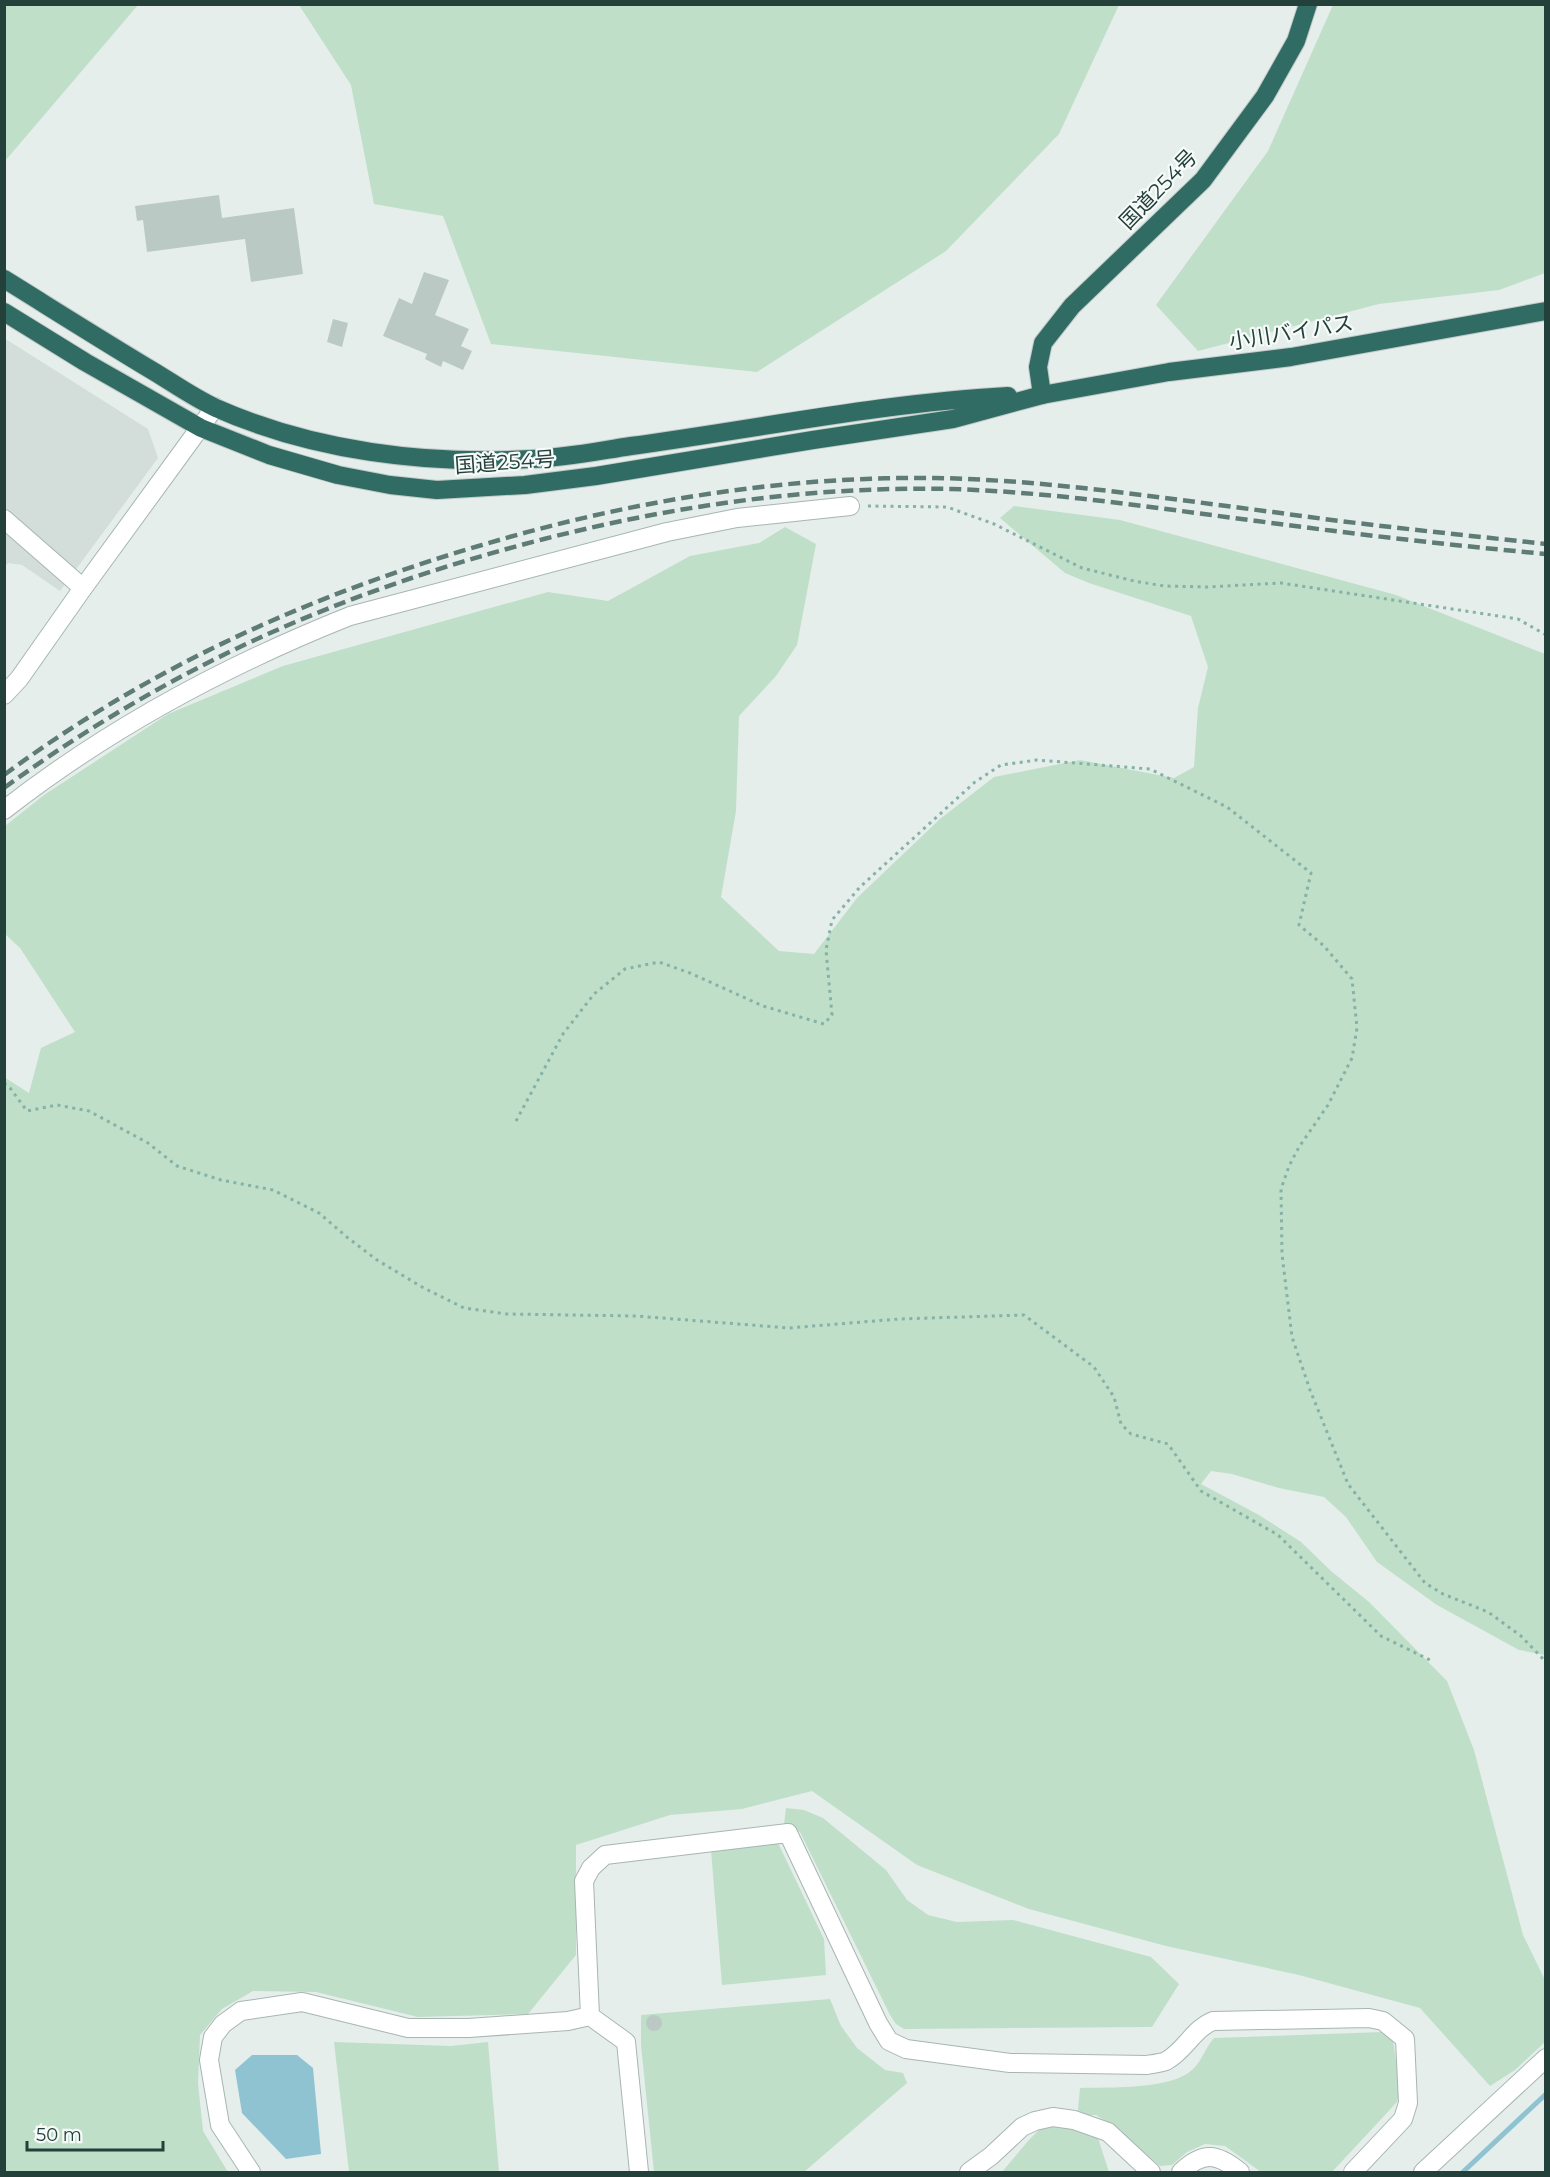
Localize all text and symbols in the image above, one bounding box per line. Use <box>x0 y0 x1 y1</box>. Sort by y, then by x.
street label: 国道254号 <box>1114 144 1202 234</box>
street label: 小川バイパス <box>1227 310 1355 354</box>
street label: 国道254号 <box>454 446 556 478</box>
scale bar <box>27 2114 164 2152</box>
text: 50 m <box>36 2124 82 2146</box>

